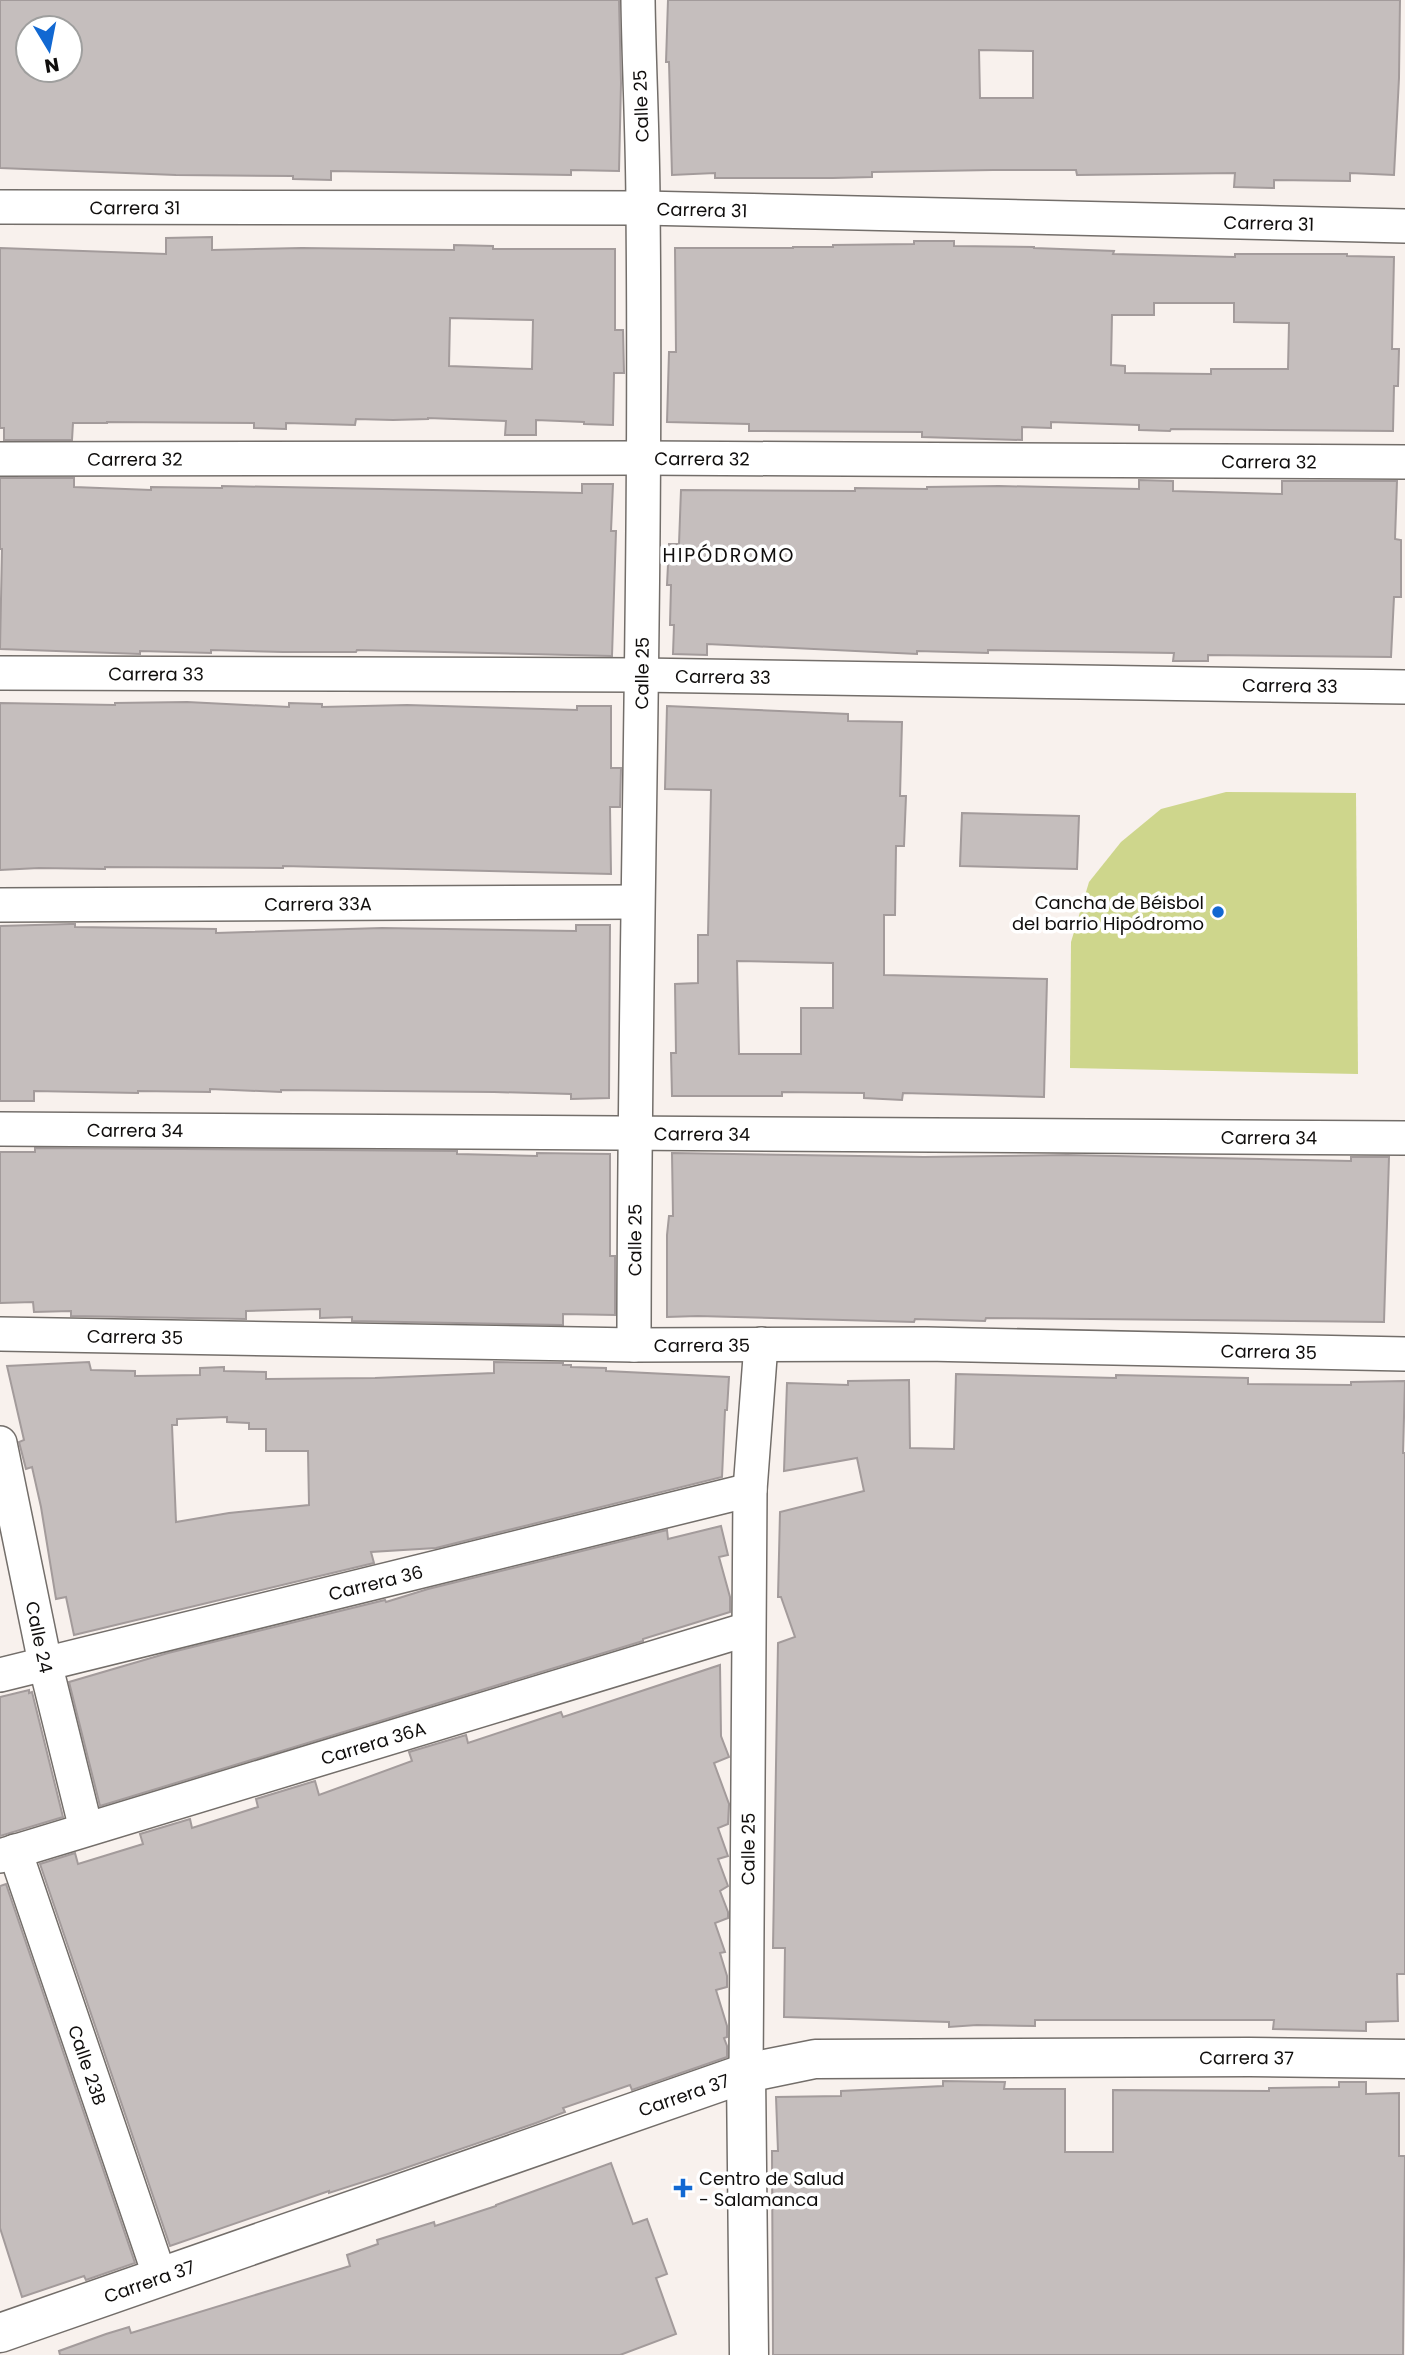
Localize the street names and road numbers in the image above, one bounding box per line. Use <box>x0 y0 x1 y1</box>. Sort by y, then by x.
street label: Calle 25 <box>627 69 655 143</box>
street label: Carrera 31 <box>90 195 180 220</box>
street label: Carrera 31 <box>656 196 748 223</box>
street label: Carrera 31 <box>1223 209 1314 236</box>
street label: Carrera 32 <box>87 446 183 471</box>
street label: Carrera 32 <box>654 446 750 471</box>
street label: Carrera 32 <box>1221 449 1317 474</box>
street label: Calle 25 <box>628 637 654 710</box>
street label: Carrera 33 <box>108 661 204 686</box>
street label: Carrera 33 <box>675 663 771 690</box>
street label: Carrera 33 <box>1242 672 1338 698</box>
street label: Carrera 33A <box>264 891 372 916</box>
street label: Carrera 34 <box>87 1117 183 1143</box>
street label: Carrera 34 <box>654 1121 750 1146</box>
street label: Carrera 34 <box>1221 1124 1317 1150</box>
street label: Calle 25 <box>622 1204 647 1276</box>
street label: Carrera 35 <box>87 1323 183 1350</box>
street label: Carrera 35 <box>654 1332 750 1357</box>
street label: Carrera 35 <box>1220 1338 1317 1365</box>
street label: Carrera 36 <box>326 1559 426 1606</box>
street label: Calle 24 <box>20 1599 59 1675</box>
street label: Carrera 36A <box>318 1715 429 1770</box>
street label: Calle 25 <box>735 1813 760 1885</box>
street label: Calle 23B <box>63 2022 113 2108</box>
street label: Carrera 37 <box>1199 2044 1294 2070</box>
street label: Carrera 37 <box>635 2067 733 2122</box>
street label: Carrera 37 <box>100 2254 198 2308</box>

